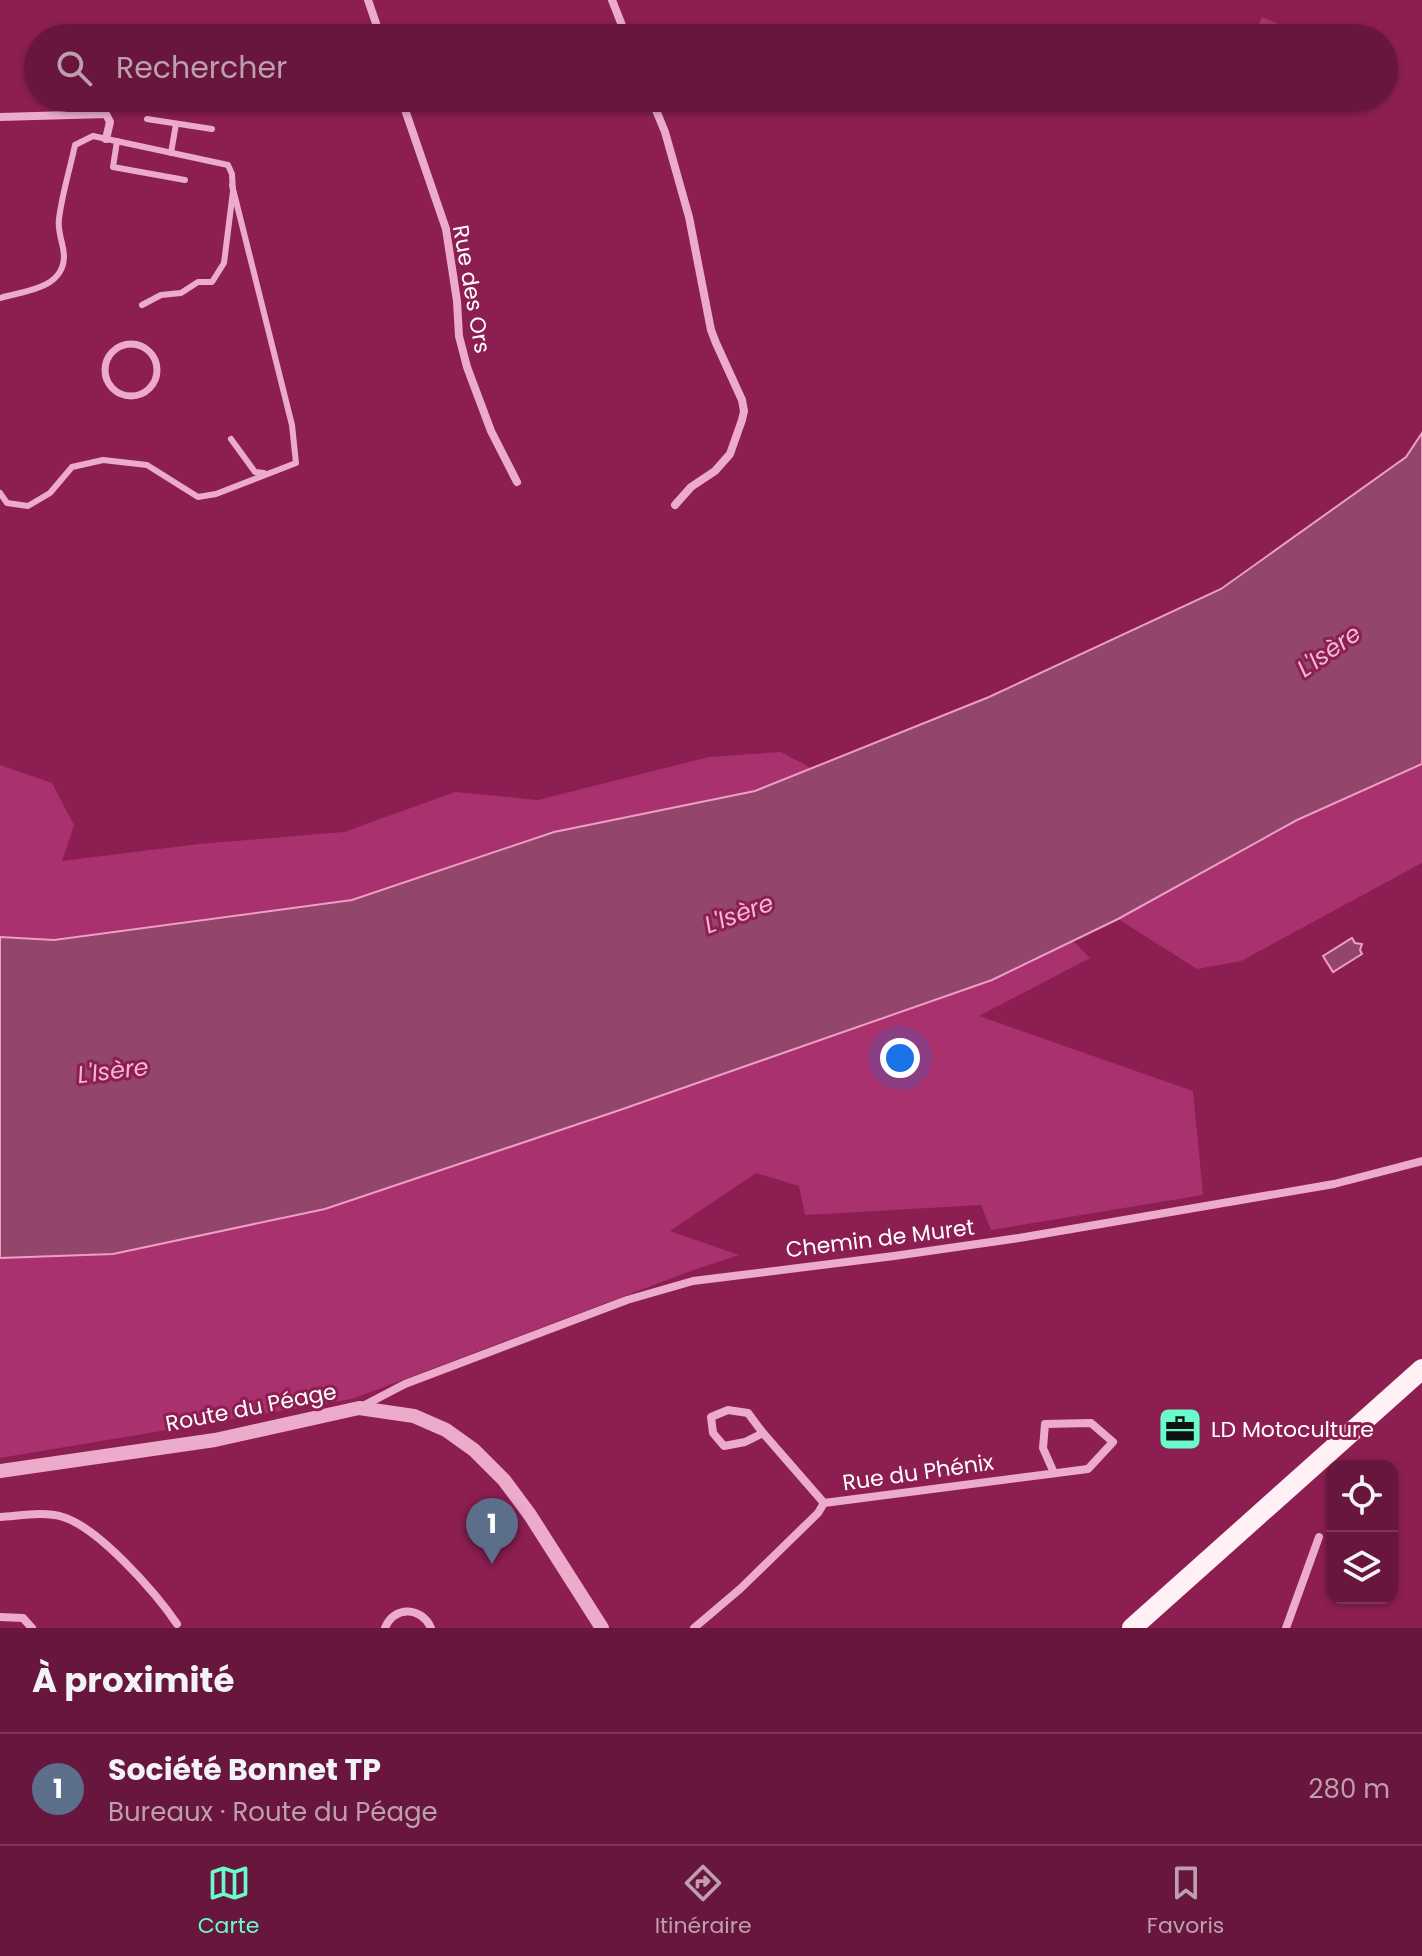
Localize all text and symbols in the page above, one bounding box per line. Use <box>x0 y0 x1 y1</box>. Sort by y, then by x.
search box <box>24 24 1398 112</box>
icon: search <box>52 46 96 90</box>
text: Rechercher <box>116 46 287 89</box>
street label: Rue des Ors <box>445 222 498 356</box>
water label: L'Isère <box>1290 617 1367 685</box>
water label: L'Isère <box>700 886 778 941</box>
your location <box>880 1038 920 1078</box>
water label: L'Isère <box>76 1050 150 1091</box>
street label: Chemin de Muret <box>784 1212 976 1265</box>
street label: Route du Péage <box>163 1376 339 1439</box>
office icon: LD Motoculture <box>1156 1405 1204 1453</box>
place label: LD Motoculture <box>1211 1414 1374 1445</box>
street label: Rue du Phénix <box>841 1446 996 1498</box>
map controls <box>1326 1460 1398 1604</box>
button: locate <box>1326 1460 1398 1532</box>
pin: 1 <box>466 1498 518 1564</box>
button: layers <box>1326 1532 1398 1604</box>
text: À proximité <box>32 1656 234 1704</box>
text: Société Bonnet TP <box>108 1748 381 1791</box>
text: 1 <box>53 1771 63 1807</box>
text: 280 m <box>1309 1771 1390 1807</box>
text: Bureaux · Route du Péage <box>108 1794 438 1830</box>
tab: Carte <box>198 1861 259 1942</box>
tab: Itinéraire <box>655 1861 752 1942</box>
tab: Favoris <box>1147 1861 1224 1942</box>

